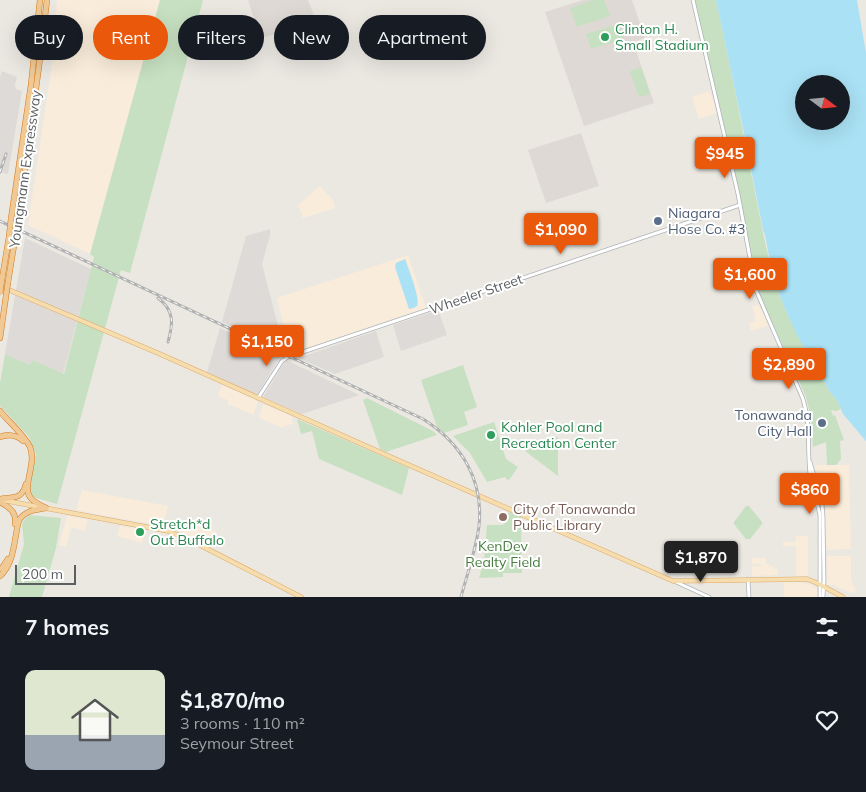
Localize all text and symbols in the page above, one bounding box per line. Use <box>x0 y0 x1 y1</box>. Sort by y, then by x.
chip: Buy <box>15 15 83 60</box>
chip: Rent <box>93 15 168 60</box>
chip: Filters <box>178 15 264 60</box>
chip: New <box>274 15 349 60</box>
chip: Apartment <box>359 15 486 60</box>
place label: Clinton H. Small Stadium <box>615 20 709 54</box>
marker: Clinton H. Small Stadium <box>599 31 611 43</box>
north arrow <box>795 75 850 130</box>
map controls <box>795 75 850 130</box>
street label: Youngmann Expressway <box>5 88 45 250</box>
pin: $945 <box>695 136 755 179</box>
text: $945 <box>706 143 744 163</box>
place label: Niagara Hose Co. #3 <box>668 204 745 238</box>
pin: $1,090 <box>520 212 602 255</box>
marker: Niagara Hose Co. #3 <box>652 215 664 227</box>
text: $1,090 <box>535 219 587 239</box>
pin: $1,600 <box>709 258 791 300</box>
text: $1,600 <box>724 264 776 284</box>
street label: Wheeler Street <box>427 270 525 318</box>
pin: $1,150 <box>226 324 308 367</box>
text: $1,150 <box>241 331 293 351</box>
pin: $2,890 <box>748 348 830 390</box>
text: $2,890 <box>763 354 815 374</box>
place label: Tonawanda City Hall <box>735 406 812 440</box>
marker: Tonawanda City Hall <box>816 417 828 429</box>
place label: Kohler Pool and Recreation Center <box>501 418 618 452</box>
marker: Kohler Pool and Recreation Center <box>485 429 497 441</box>
pin: $860 <box>780 472 840 515</box>
text: $860 <box>791 479 829 499</box>
place label: City of Tonawanda Public Library <box>513 500 636 534</box>
marker: City of Tonawanda Public Library <box>497 511 509 523</box>
place label: Stretch*d Out Buffalo <box>150 515 224 549</box>
marker: Stretch*d Out Buffalo <box>134 526 146 538</box>
park label: KenDev Realty Field <box>465 537 541 571</box>
pin: $1,870 <box>660 540 742 583</box>
text: $1,870 <box>675 547 727 567</box>
scale bar <box>15 562 76 585</box>
text: 200 m <box>22 565 63 583</box>
icon: filters <box>813 613 841 641</box>
text: 7 homes <box>25 614 109 640</box>
text: $1,870/mo <box>180 687 285 713</box>
icon: home <box>65 690 125 750</box>
icon: heart <box>813 706 841 734</box>
text: 3 rooms · 110 m² <box>180 713 305 733</box>
text: Seymour Street <box>180 733 294 753</box>

